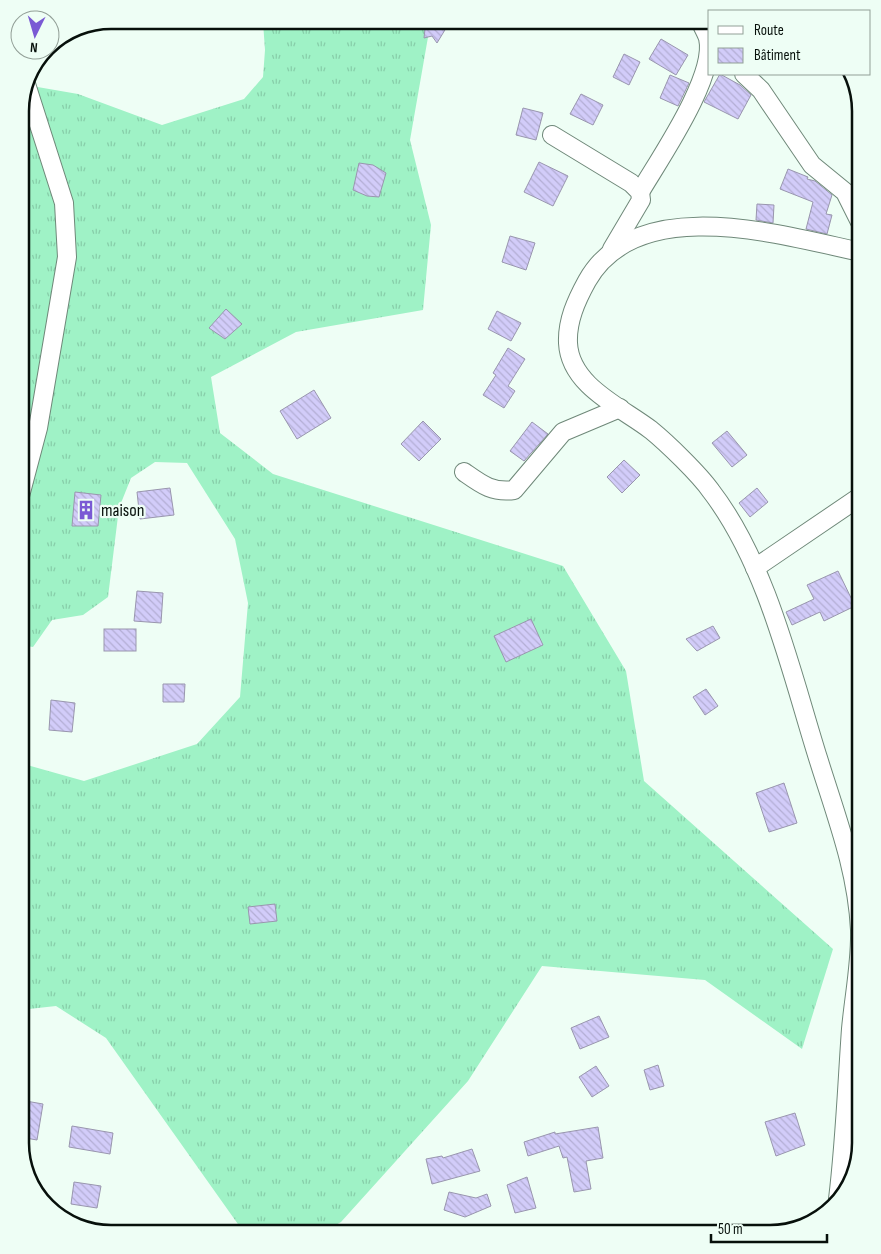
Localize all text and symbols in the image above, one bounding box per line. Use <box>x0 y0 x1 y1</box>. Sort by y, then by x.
north arrow <box>10 10 60 60</box>
legend <box>708 10 871 75</box>
text: Route <box>754 21 784 40</box>
text: N <box>29 39 38 56</box>
text: Bâtiment <box>754 46 801 65</box>
building icon: maison <box>75 499 97 521</box>
place label: maison <box>101 500 144 521</box>
scale bar <box>711 1212 827 1244</box>
text: 50 m <box>718 1220 743 1239</box>

